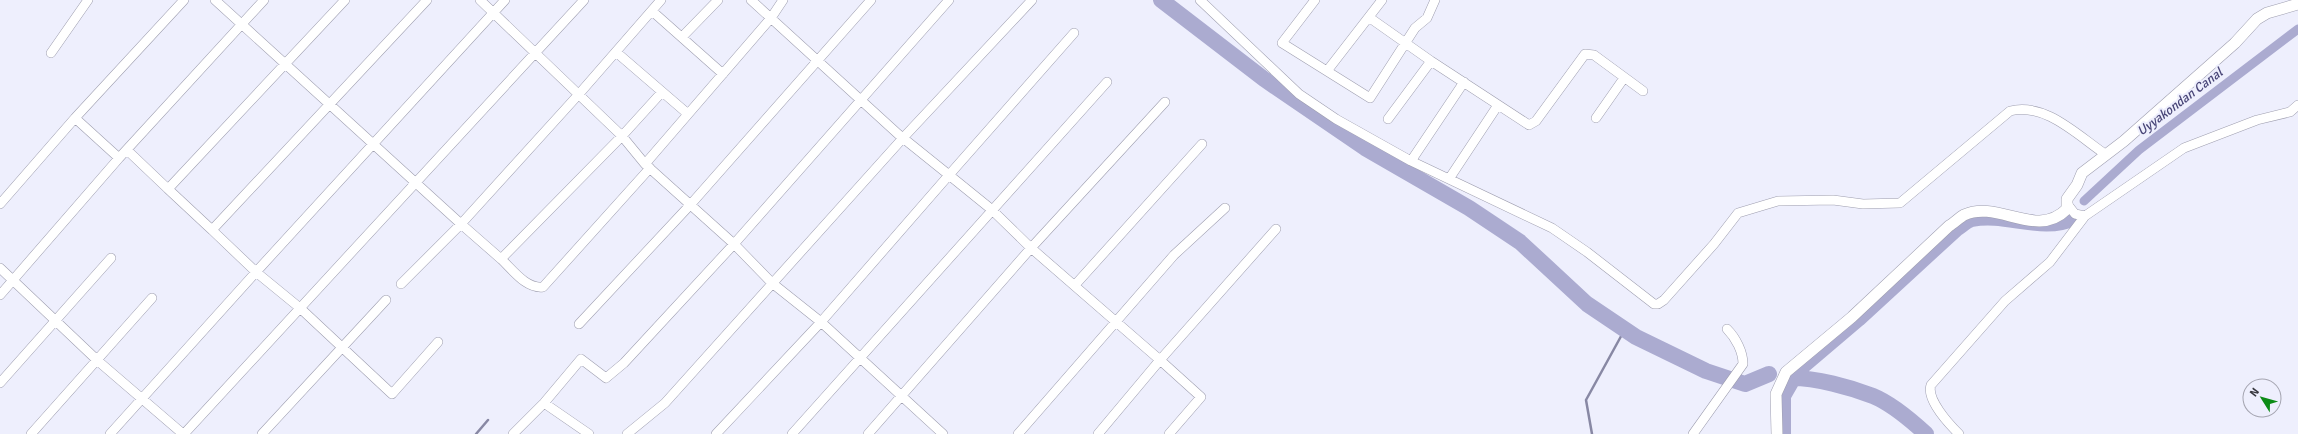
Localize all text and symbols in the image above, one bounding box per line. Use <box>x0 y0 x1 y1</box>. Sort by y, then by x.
water label: Uyyakondan Canal <box>2134 64 2227 139</box>
north arrow <box>2242 378 2282 418</box>
text: N <box>2247 385 2262 399</box>

